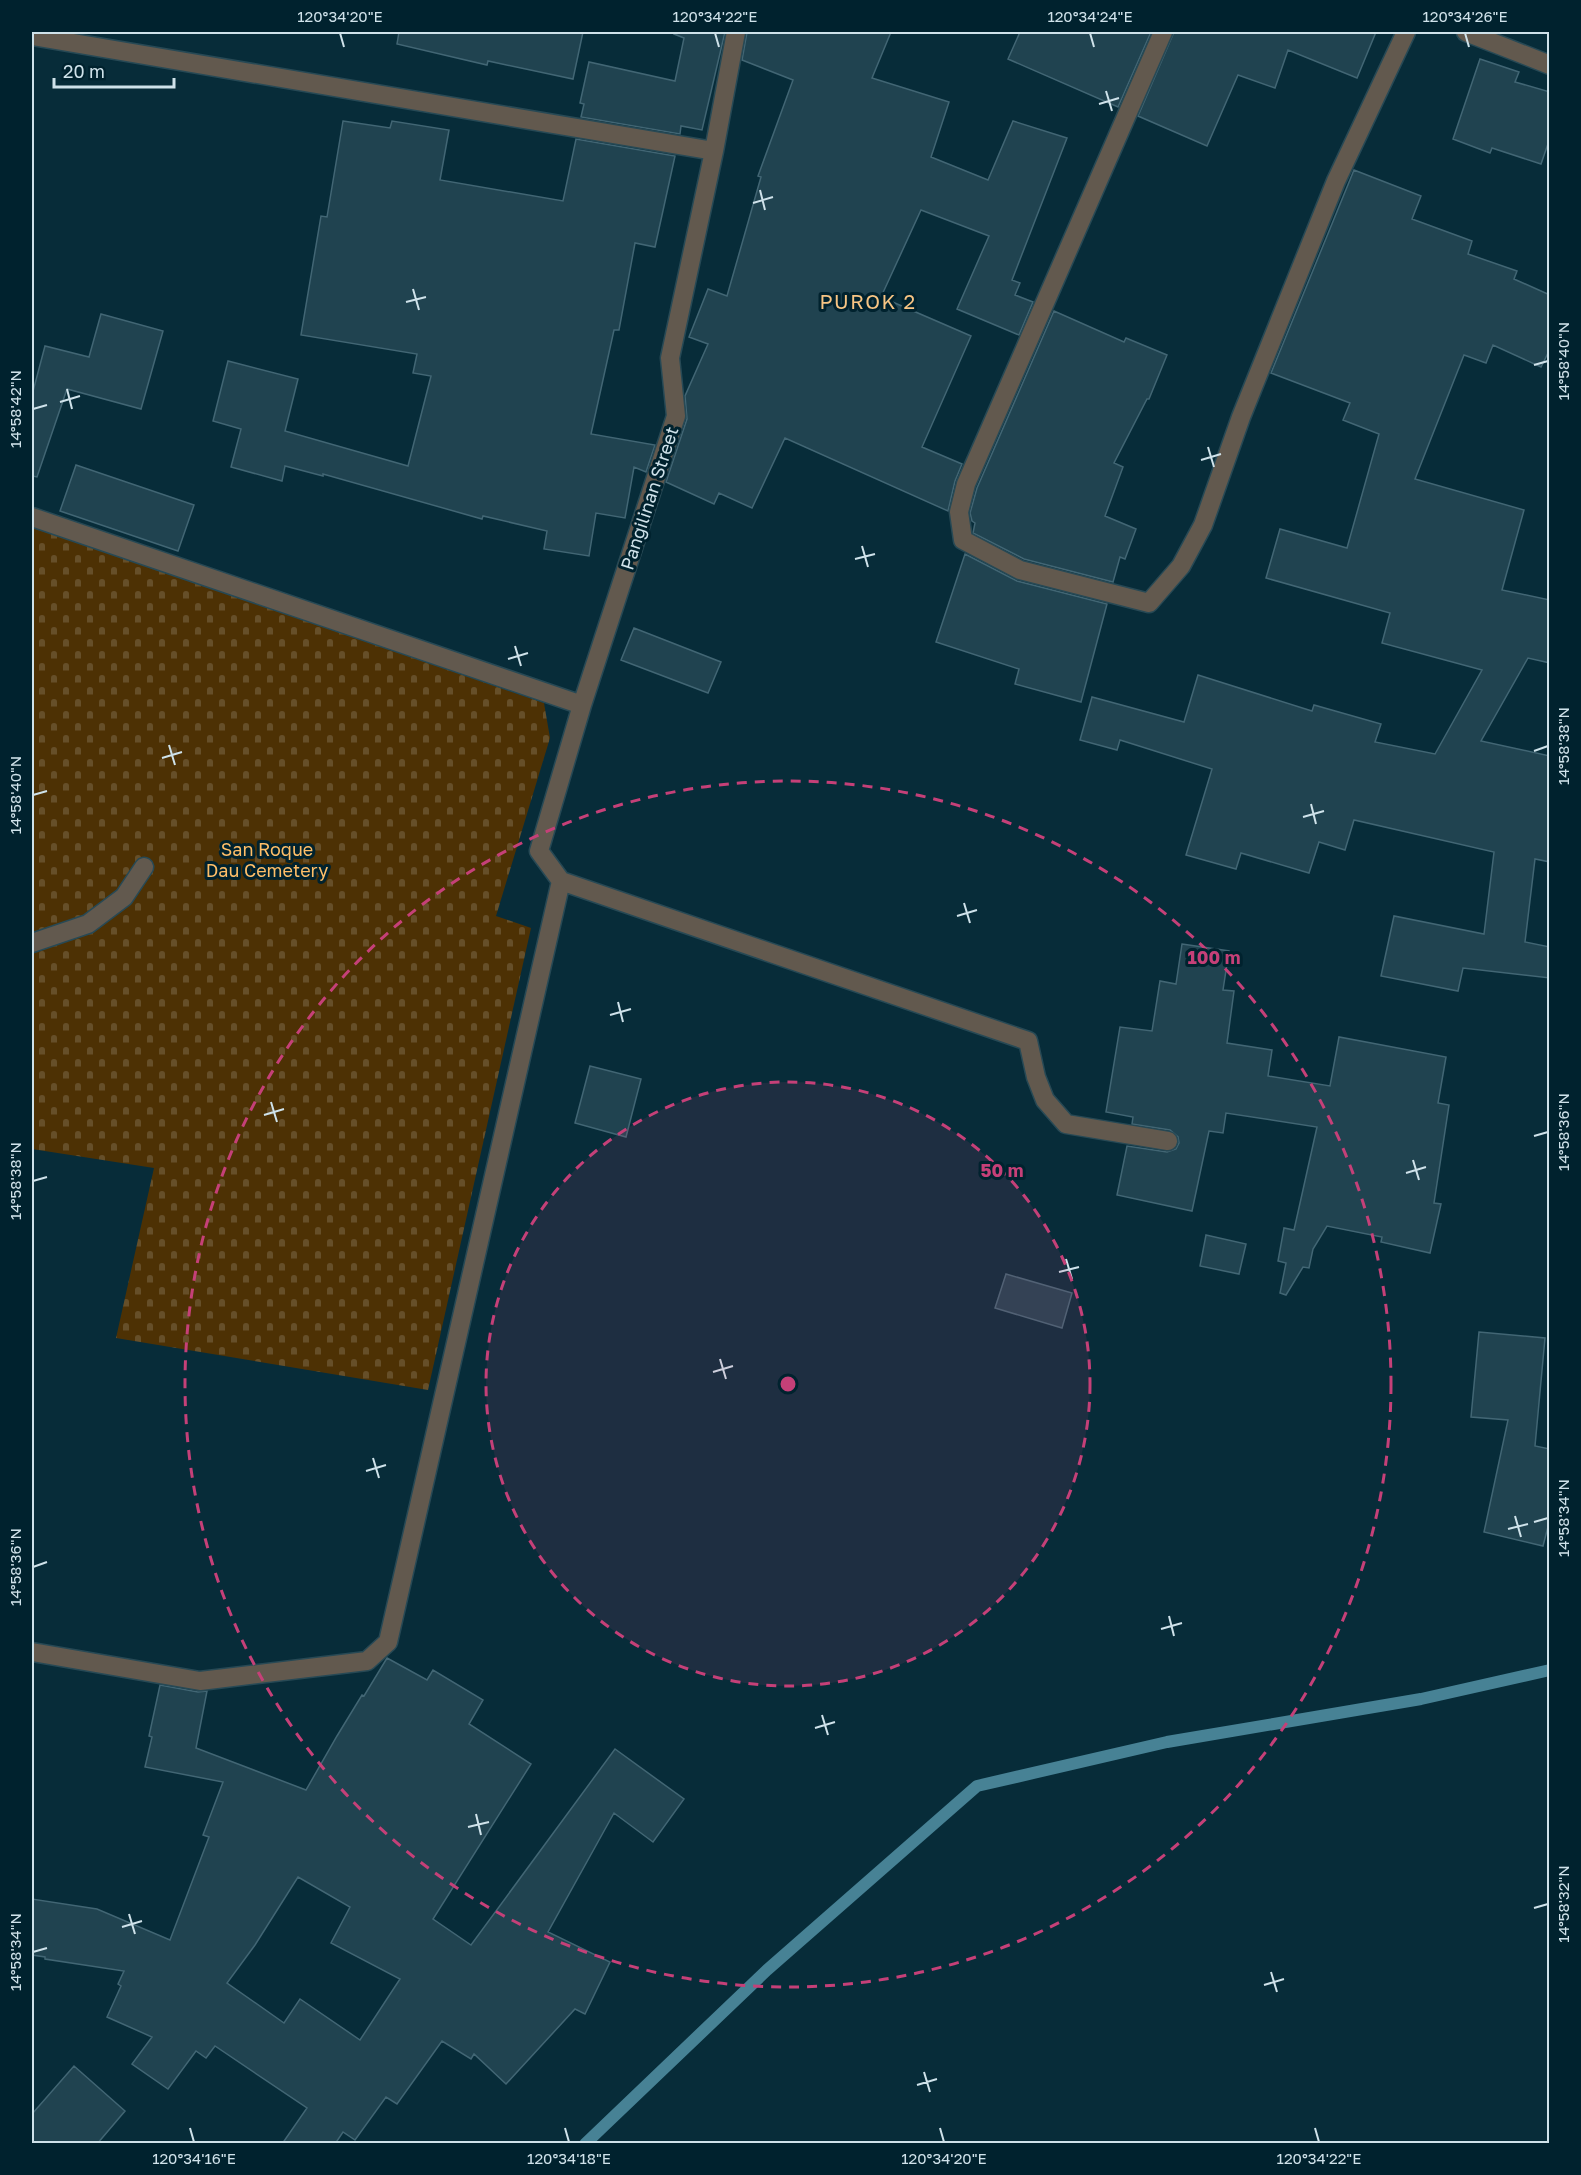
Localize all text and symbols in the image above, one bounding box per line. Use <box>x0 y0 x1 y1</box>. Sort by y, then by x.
text: 120°34'20"E <box>297 7 383 25</box>
text: 120°34'22"E <box>673 7 757 25</box>
text: 120°34'24"E <box>1047 7 1133 25</box>
text: 120°34'26"E <box>1422 7 1508 25</box>
scale bar <box>54 51 174 89</box>
text: 20 m <box>63 60 105 82</box>
district label: PUROK 2 <box>820 289 917 313</box>
text: 14°58'40"N <box>1554 322 1572 400</box>
text: 14°58'42"N <box>6 370 24 448</box>
street label: Pangilinan Street <box>615 424 683 572</box>
text: 14°58'38"N <box>1554 707 1572 785</box>
text: 14°58'40"N <box>6 756 24 834</box>
park label: San Roque Dau Cemetery <box>206 838 328 881</box>
text: 100 m <box>1188 946 1240 968</box>
text: 14°58'36"N <box>1554 1093 1572 1171</box>
text: 14°58'38"N <box>6 1142 24 1220</box>
text: 50 m <box>981 1159 1023 1181</box>
centre of rings <box>778 1374 798 1394</box>
text: 14°58'34"N <box>1554 1479 1572 1557</box>
text: 14°58'36"N <box>6 1528 24 1606</box>
text: 14°58'32"N <box>1554 1865 1572 1943</box>
text: 14°58'34"N <box>6 1913 24 1991</box>
text: 120°34'16"E <box>152 2149 236 2167</box>
text: 120°34'18"E <box>527 2149 611 2167</box>
text: 120°34'20"E <box>901 2149 987 2167</box>
text: 120°34'22"E <box>1277 2149 1361 2167</box>

